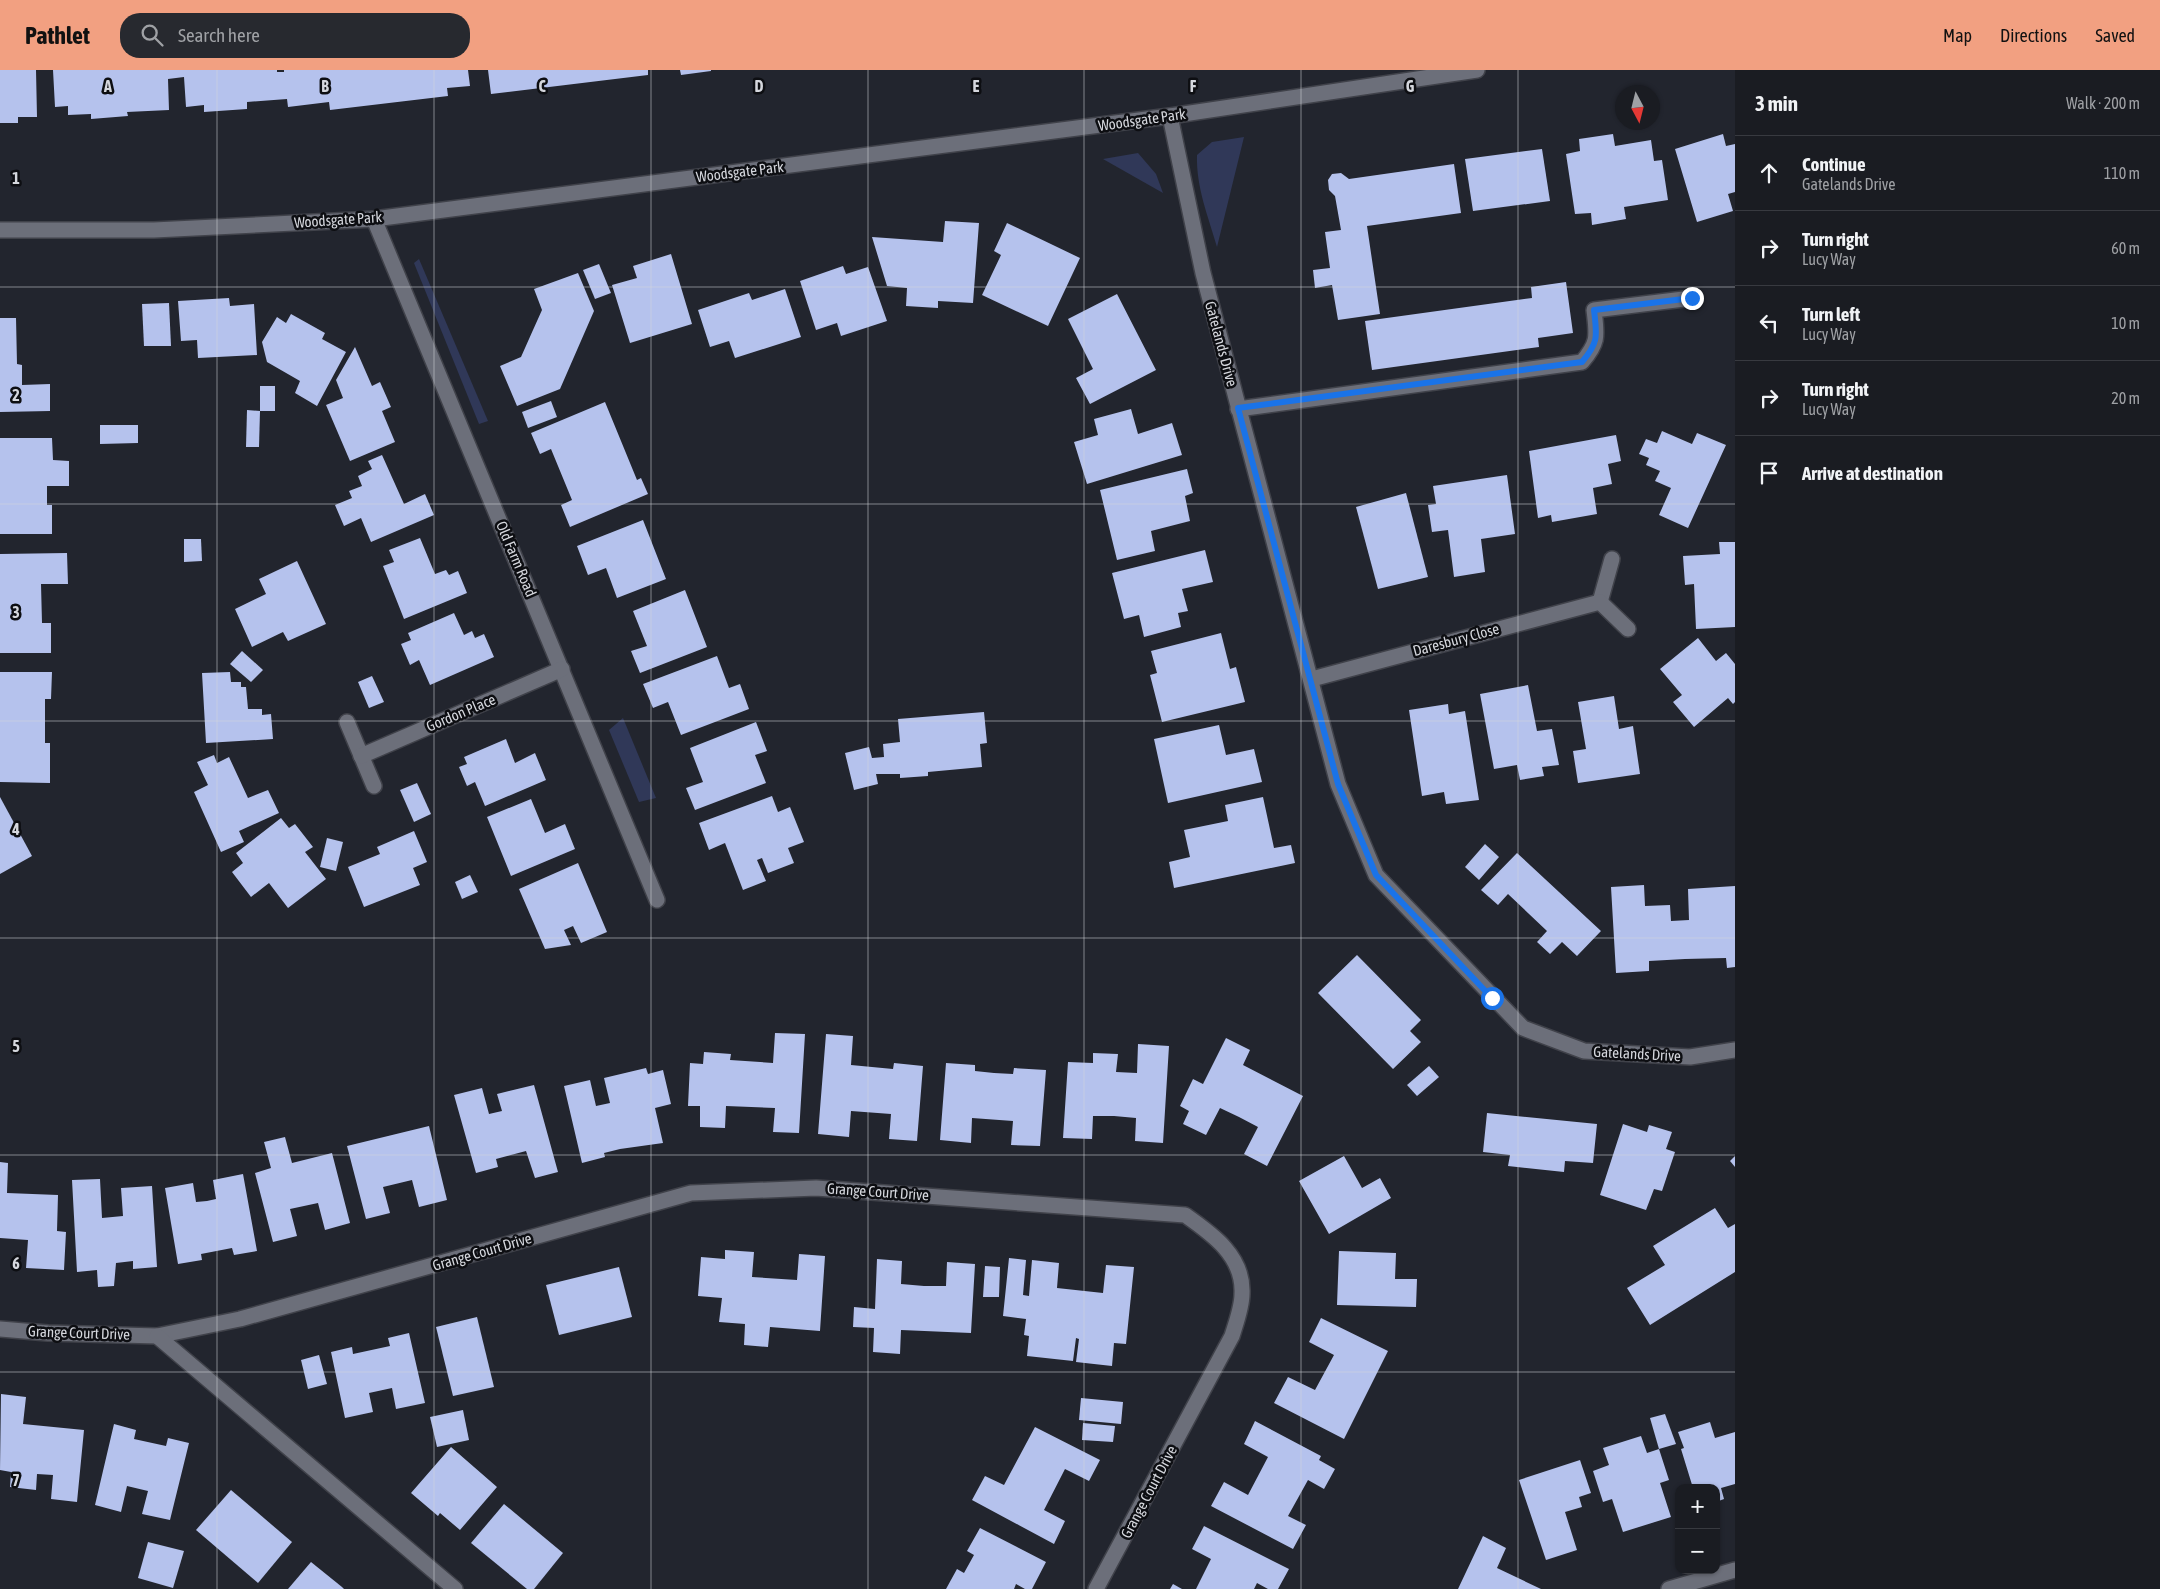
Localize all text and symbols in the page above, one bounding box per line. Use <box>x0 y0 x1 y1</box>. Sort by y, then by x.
search box <box>120 13 470 58</box>
icon: search <box>138 21 166 49</box>
text: Pathlet <box>25 22 90 49</box>
text: Search here <box>178 24 260 46</box>
text: Map <box>1943 25 1972 46</box>
text: Directions <box>2000 25 2067 46</box>
text: Saved <box>2095 25 2135 46</box>
text: A <box>103 77 112 95</box>
text: B <box>321 77 329 95</box>
text: C <box>538 77 546 95</box>
text: D <box>755 77 764 95</box>
text: E <box>973 77 980 95</box>
text: F <box>1190 77 1197 95</box>
text: G <box>1406 77 1415 95</box>
north arrow <box>1615 85 1660 130</box>
text: 3 min <box>1755 91 1798 115</box>
text: Walk · 200 m <box>2066 94 2140 112</box>
street label: Woodsgate Park <box>1097 105 1187 134</box>
text: Continue <box>1802 153 1866 175</box>
street label: Woodsgate Park <box>695 158 785 185</box>
icon: ahead <box>1755 159 1783 187</box>
text: 110 m <box>2104 164 2140 182</box>
text: 1 <box>12 169 20 187</box>
text: Gatelands Drive <box>1802 175 1896 193</box>
street label: Woodsgate Park <box>293 208 383 231</box>
text: Turn right <box>1802 228 1869 250</box>
icon: right <box>1755 234 1783 262</box>
text: 60 m <box>2111 239 2140 257</box>
text: Lucy Way <box>1802 250 1856 268</box>
route end <box>1681 287 1704 310</box>
street label: Gatelands Drive <box>1202 299 1241 389</box>
text: Turn left <box>1802 303 1860 325</box>
icon: left <box>1755 309 1783 337</box>
text: 10 m <box>2111 314 2140 332</box>
text: Lucy Way <box>1802 325 1856 343</box>
text: Turn right <box>1802 378 1869 400</box>
icon: right <box>1755 384 1783 412</box>
text: 2 <box>12 386 20 404</box>
text: 20 m <box>2111 389 2140 407</box>
text: Lucy Way <box>1802 400 1856 418</box>
icon: arrive <box>1755 459 1783 487</box>
text: Arrive at destination <box>1802 462 1943 484</box>
street label: Old Farm Road <box>493 518 540 599</box>
text: 3 <box>12 603 20 621</box>
street label: Daresbury Close <box>1411 620 1501 659</box>
street label: Gordon Place <box>424 690 498 735</box>
text: 4 <box>11 820 20 838</box>
route start <box>1481 987 1504 1010</box>
text: 5 <box>12 1037 20 1055</box>
street label: Gatelands Drive <box>1593 1043 1681 1064</box>
street label: Grange Court Drive <box>826 1179 930 1204</box>
street label: Grange Court Drive <box>430 1229 533 1274</box>
text: 6 <box>12 1254 20 1272</box>
street label: Grange Court Drive <box>28 1322 131 1343</box>
street label: Grange Court Drive <box>1117 1443 1180 1541</box>
text: 7 <box>12 1471 20 1489</box>
map controls <box>1675 1484 1720 1574</box>
button: + <box>1675 1484 1720 1529</box>
button: − <box>1675 1529 1720 1574</box>

